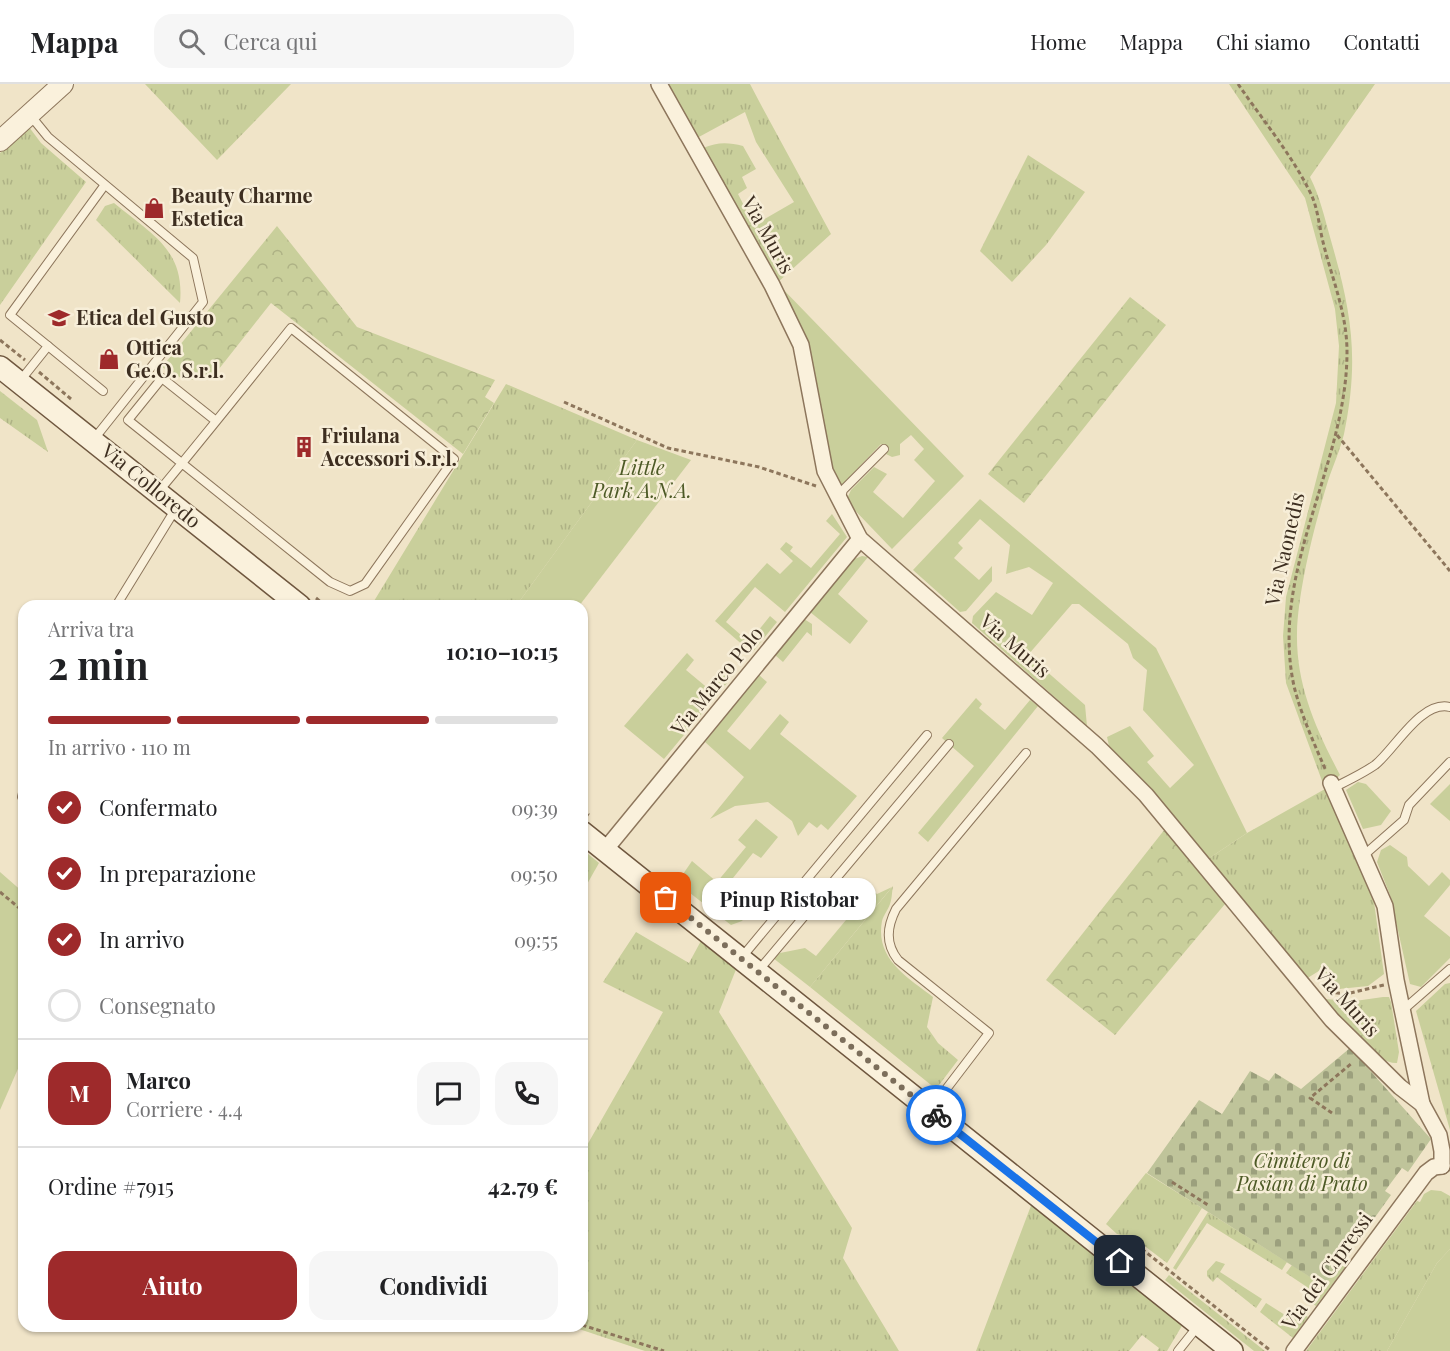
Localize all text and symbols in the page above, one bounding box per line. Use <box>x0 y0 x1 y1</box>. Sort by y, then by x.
search box <box>154 14 574 68</box>
text: Mappa <box>30 23 118 60</box>
icon: search <box>175 25 208 58</box>
text: Cerca qui <box>223 26 318 56</box>
text: Home <box>1030 27 1087 55</box>
text: Mappa <box>1120 27 1183 55</box>
text: Chi siamo <box>1216 27 1310 55</box>
text: Contatti <box>1343 27 1420 55</box>
place label: Beauty Charme Estetica <box>171 181 313 231</box>
street label: Via Muris <box>736 190 802 278</box>
shop icon: Beauty Charme Estetica <box>142 196 166 220</box>
place label: Etica del Gusto <box>76 303 214 330</box>
school or university icon: Etica del Gusto <box>47 306 71 330</box>
place label: Ottica Ge.O. S.r.l. <box>126 333 224 383</box>
shop icon: Ottica Ge.O. S.r.l. <box>97 347 121 371</box>
place label: Friulana Accessori S.r.l. <box>320 421 457 471</box>
building icon: Friulana Accessori S.r.l. <box>292 435 316 459</box>
street label: Via Colloredo <box>96 436 207 533</box>
park label: Little Park A.N.A. <box>591 453 692 503</box>
street label: Via Naonedis <box>1257 489 1310 609</box>
street label: Via Muris <box>974 606 1057 683</box>
text: Arriva tra <box>48 615 134 642</box>
street label: Via Marco Polo <box>663 620 768 741</box>
text: 10:10–10:15 <box>446 636 558 666</box>
text: 2 min <box>48 638 149 690</box>
text: In arrivo · 110 m <box>48 733 191 760</box>
icon: check <box>48 791 81 824</box>
text: Confermato <box>99 792 218 822</box>
text: 09:39 <box>511 794 558 821</box>
icon: check <box>48 857 81 890</box>
text: In preparazione <box>99 858 256 888</box>
text: 09:50 <box>510 860 558 887</box>
pin <box>640 872 691 923</box>
callout: Pinup Ristobar <box>702 877 876 919</box>
icon: bag <box>649 881 682 914</box>
text: Pinup Ristobar <box>719 885 859 912</box>
icon: check <box>48 923 81 956</box>
text: In arrivo <box>99 924 185 954</box>
text: 09:55 <box>514 926 558 953</box>
street label: Via Muris <box>1309 960 1387 1042</box>
text: Consegnato <box>99 990 216 1020</box>
button: chat <box>417 1062 480 1125</box>
button: phone <box>495 1062 558 1125</box>
text: Marco <box>126 1065 191 1095</box>
text: M <box>69 1078 90 1108</box>
courier <box>906 1085 966 1145</box>
text: Corriere · 4.4 <box>126 1095 243 1122</box>
icon: bike <box>920 1099 953 1132</box>
park label: Cimitero di Pasian di Prato <box>1235 1146 1368 1196</box>
text: Ordine #7915 <box>48 1171 174 1201</box>
text: 42.79 € <box>488 1171 558 1201</box>
street label: Via dei Cipressi <box>1273 1206 1378 1335</box>
pin <box>1094 1235 1145 1286</box>
icon: home <box>1103 1244 1136 1277</box>
button: Aiuto <box>48 1251 297 1320</box>
button: Condividi <box>309 1251 558 1320</box>

